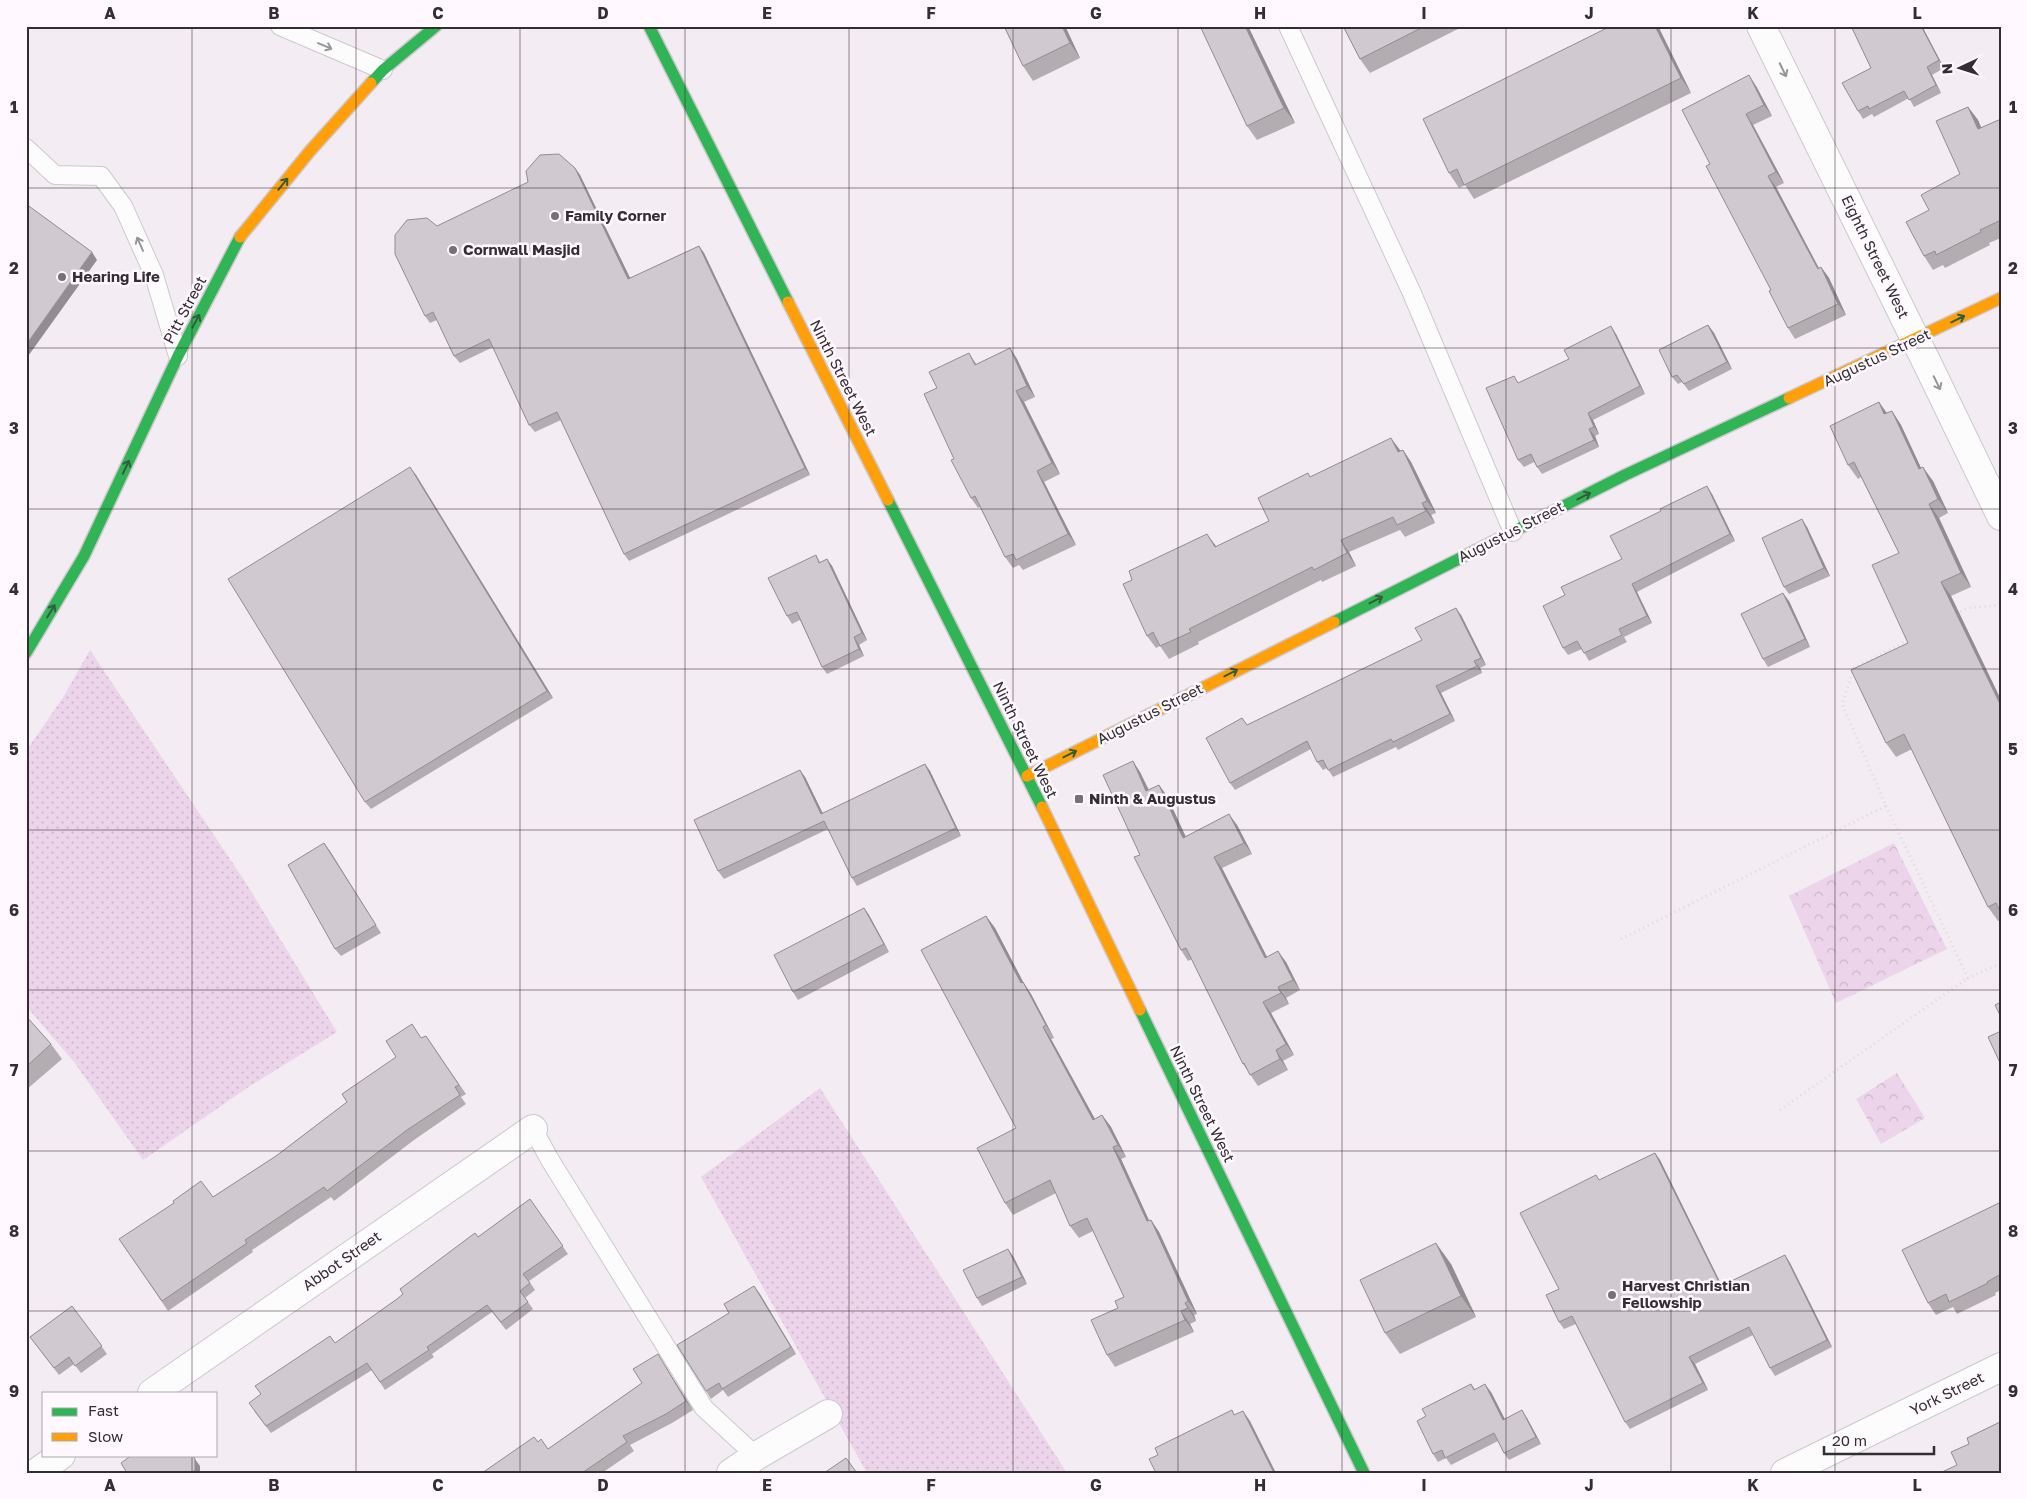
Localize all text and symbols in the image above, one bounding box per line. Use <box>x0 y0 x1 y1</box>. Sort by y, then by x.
text: A <box>104 3 116 23</box>
text: B <box>268 3 280 23</box>
text: C <box>432 3 444 23</box>
text: D <box>597 3 609 23</box>
text: E <box>762 3 772 23</box>
text: F <box>926 3 936 23</box>
text: G <box>1090 3 1102 23</box>
text: H <box>1254 3 1266 23</box>
text: I <box>1421 3 1427 23</box>
text: J <box>1584 3 1594 23</box>
text: K <box>1747 3 1759 23</box>
text: L <box>1912 3 1922 23</box>
one-way arrow <box>317 41 332 51</box>
north arrow <box>1934 42 1984 92</box>
one-way arrow <box>1778 62 1788 77</box>
text: N <box>1938 63 1955 75</box>
text: 1 <box>10 97 18 117</box>
text: 1 <box>2009 97 2017 117</box>
one-way arrow <box>277 178 288 191</box>
street label: Eighth Street West <box>1838 192 1914 321</box>
place label: Family Corner <box>565 206 666 224</box>
marker: Family Corner <box>549 210 561 222</box>
one-way arrow <box>134 237 144 252</box>
place label: Cornwall Masjid <box>463 240 580 258</box>
marker: Cornwall Masjid <box>447 244 459 256</box>
text: 2 <box>9 258 19 278</box>
text: 2 <box>2008 258 2018 278</box>
place label: Hearing Life <box>72 267 160 285</box>
marker: Hearing Life <box>56 271 68 283</box>
street label: Pitt Street <box>159 273 209 346</box>
one-way arrow <box>192 314 202 328</box>
one-way arrow <box>1951 314 1966 324</box>
street label: Ninth Street West <box>807 316 881 439</box>
street label: Augustus Street <box>1820 324 1933 390</box>
one-way arrow <box>1933 376 1943 391</box>
text: 3 <box>9 418 19 438</box>
text: 3 <box>2008 418 2018 438</box>
one-way arrow <box>122 460 131 475</box>
one-way arrow <box>1576 491 1591 500</box>
street label: Augustus Street <box>1455 497 1566 566</box>
text: 4 <box>9 579 19 599</box>
text: 4 <box>2008 579 2018 599</box>
one-way arrow <box>1368 595 1383 604</box>
one-way arrow <box>47 604 57 618</box>
one-way arrow <box>1223 668 1238 677</box>
street label: Ninth Street West <box>990 678 1062 801</box>
street label: Augustus Street <box>1094 679 1205 748</box>
text: 5 <box>9 739 19 759</box>
text: 5 <box>2008 739 2018 759</box>
one-way arrow <box>1062 749 1077 758</box>
place label: Ninth & Augustus <box>1089 789 1216 807</box>
marker: Ninth & Augustus <box>1073 793 1085 805</box>
text: 6 <box>9 900 19 920</box>
text: 6 <box>2008 900 2018 920</box>
street label: Ninth Street West <box>1167 1042 1239 1165</box>
text: 7 <box>10 1060 19 1080</box>
text: 7 <box>2009 1060 2018 1080</box>
text: 8 <box>9 1221 19 1241</box>
text: 8 <box>2008 1221 2018 1241</box>
street label: Abbot Street <box>299 1227 384 1294</box>
place label: Harvest Christian Fellowship <box>1622 1276 1750 1311</box>
marker: Harvest Christian Fellowship <box>1606 1289 1618 1301</box>
street label: York Street <box>1907 1368 1986 1419</box>
text: 9 <box>9 1381 19 1401</box>
text: 9 <box>2008 1381 2018 1401</box>
legend <box>42 1392 218 1456</box>
text: Fast <box>88 1401 119 1419</box>
scale bar <box>1824 1424 1934 1456</box>
text: Slow <box>88 1427 123 1445</box>
text: 20 m <box>1832 1431 1867 1449</box>
text: A <box>104 1475 116 1495</box>
text: B <box>268 1475 280 1495</box>
text: C <box>432 1475 444 1495</box>
text: D <box>597 1475 609 1495</box>
text: E <box>762 1475 772 1495</box>
text: F <box>926 1475 936 1495</box>
text: G <box>1090 1475 1102 1495</box>
text: H <box>1254 1475 1266 1495</box>
text: I <box>1421 1475 1427 1495</box>
text: J <box>1584 1475 1594 1495</box>
text: K <box>1747 1475 1759 1495</box>
text: L <box>1912 1475 1922 1495</box>

